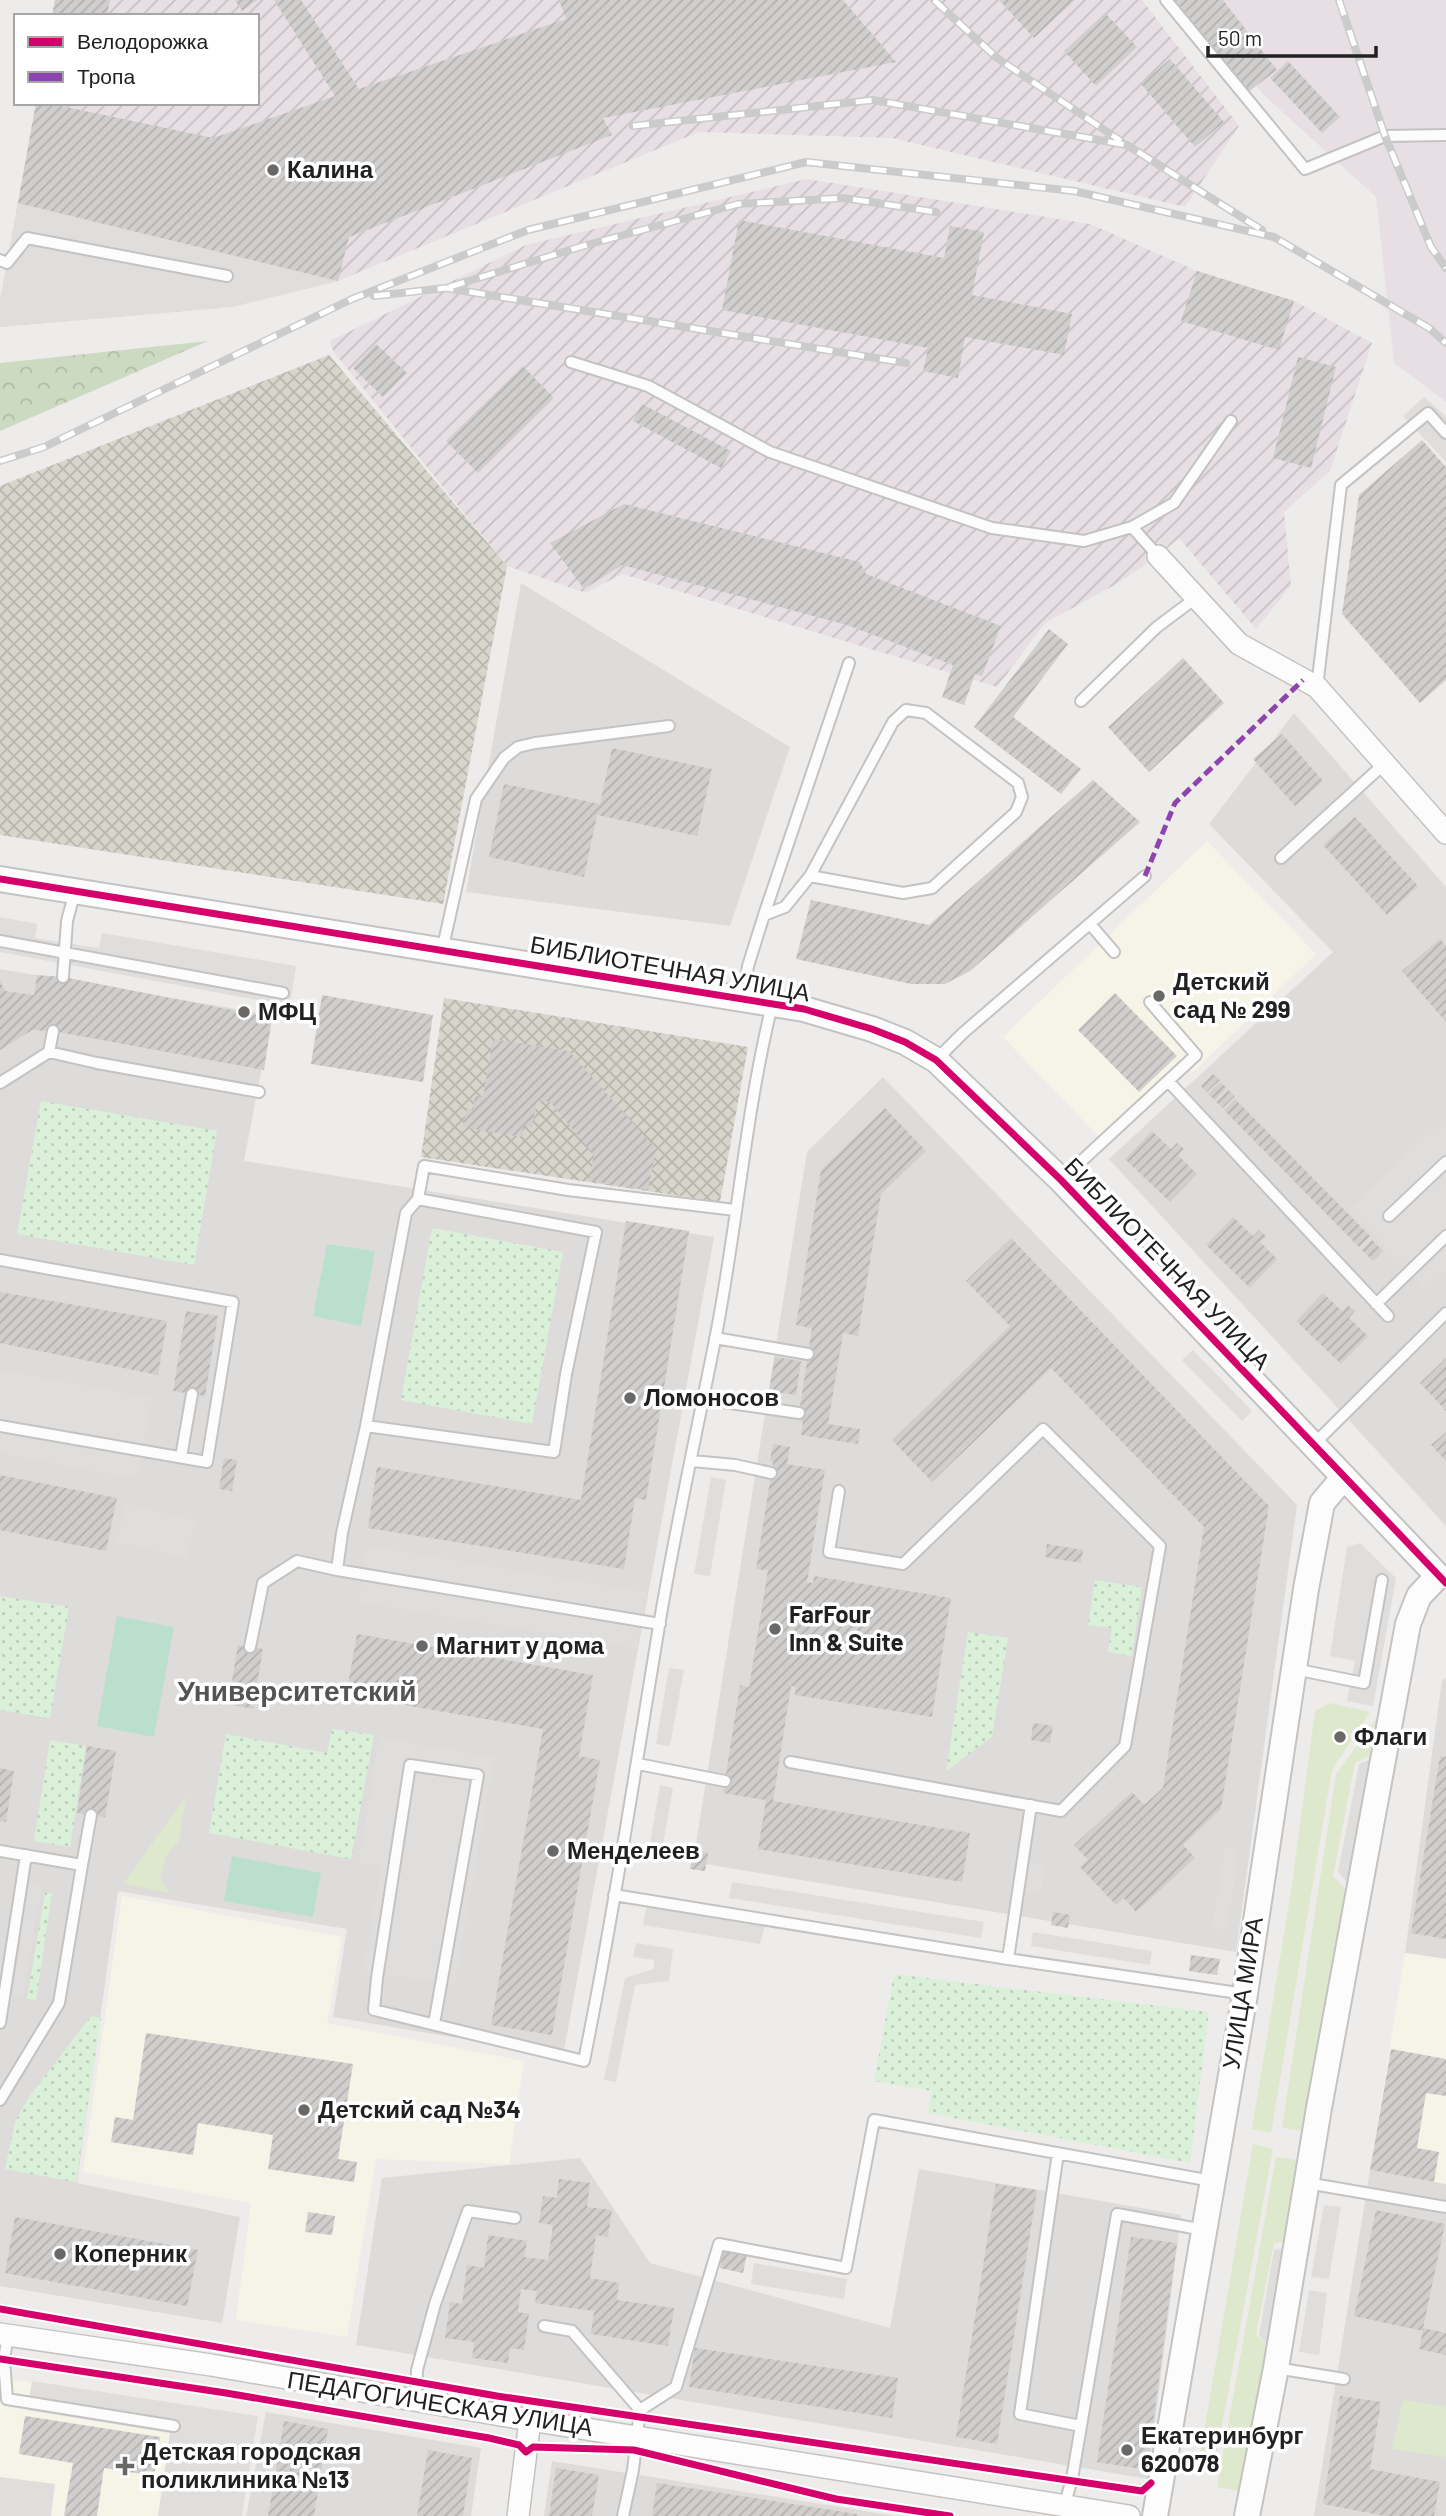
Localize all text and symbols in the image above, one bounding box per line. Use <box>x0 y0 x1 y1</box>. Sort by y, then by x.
legend <box>14 14 259 105</box>
scale bar <box>1208 14 1376 58</box>
text: 50 m <box>1218 25 1262 50</box>
text: Велодорожка <box>77 28 208 53</box>
text: Тропа <box>77 63 135 88</box>
place label: Калина <box>287 154 374 183</box>
marker: Калина <box>265 162 281 178</box>
street label: БИБЛИОТЕЧНАЯ УЛИЦА <box>528 929 813 1006</box>
place label: Детский сад № 299 <box>1173 966 1291 1023</box>
marker: Детский сад № 299 <box>1151 988 1167 1004</box>
place label: МФЦ <box>258 996 316 1025</box>
marker: МФЦ <box>236 1004 252 1020</box>
street label: БИБЛИОТЕЧНАЯ УЛИЦА <box>1059 1151 1277 1375</box>
place label: Ломоносов <box>644 1382 779 1411</box>
marker: Ломоносов <box>622 1390 638 1406</box>
place label: FarFour Inn & Suite <box>789 1599 904 1656</box>
marker: FarFour Inn & Suite <box>767 1621 783 1637</box>
place label: Магнит у дома <box>436 1630 605 1659</box>
marker: Магнит у дома <box>414 1638 430 1654</box>
district label: Университетский <box>177 1673 417 1707</box>
place label: Флаги <box>1354 1721 1427 1750</box>
marker: Флаги <box>1332 1729 1348 1745</box>
place label: Менделеев <box>567 1835 700 1864</box>
marker: Менделеев <box>545 1843 561 1859</box>
street label: УЛИЦА МИРА <box>1215 1915 1268 2071</box>
place label: Детский сад №34 <box>318 2094 521 2123</box>
marker: Детский сад №34 <box>296 2102 312 2118</box>
place label: Коперник <box>74 2238 188 2267</box>
marker: Коперник <box>52 2246 68 2262</box>
street label: ПЕДАГОГИЧЕСКАЯ УЛИЦА <box>285 2364 595 2441</box>
place label: Екатеринбург 620078 <box>1141 2420 1304 2477</box>
place label: Детская городская поликлиника №13 <box>141 2436 361 2493</box>
marker: Екатеринбург 620078 <box>1119 2442 1135 2458</box>
marker: Детская городская поликлиника №13 <box>115 2456 135 2476</box>

